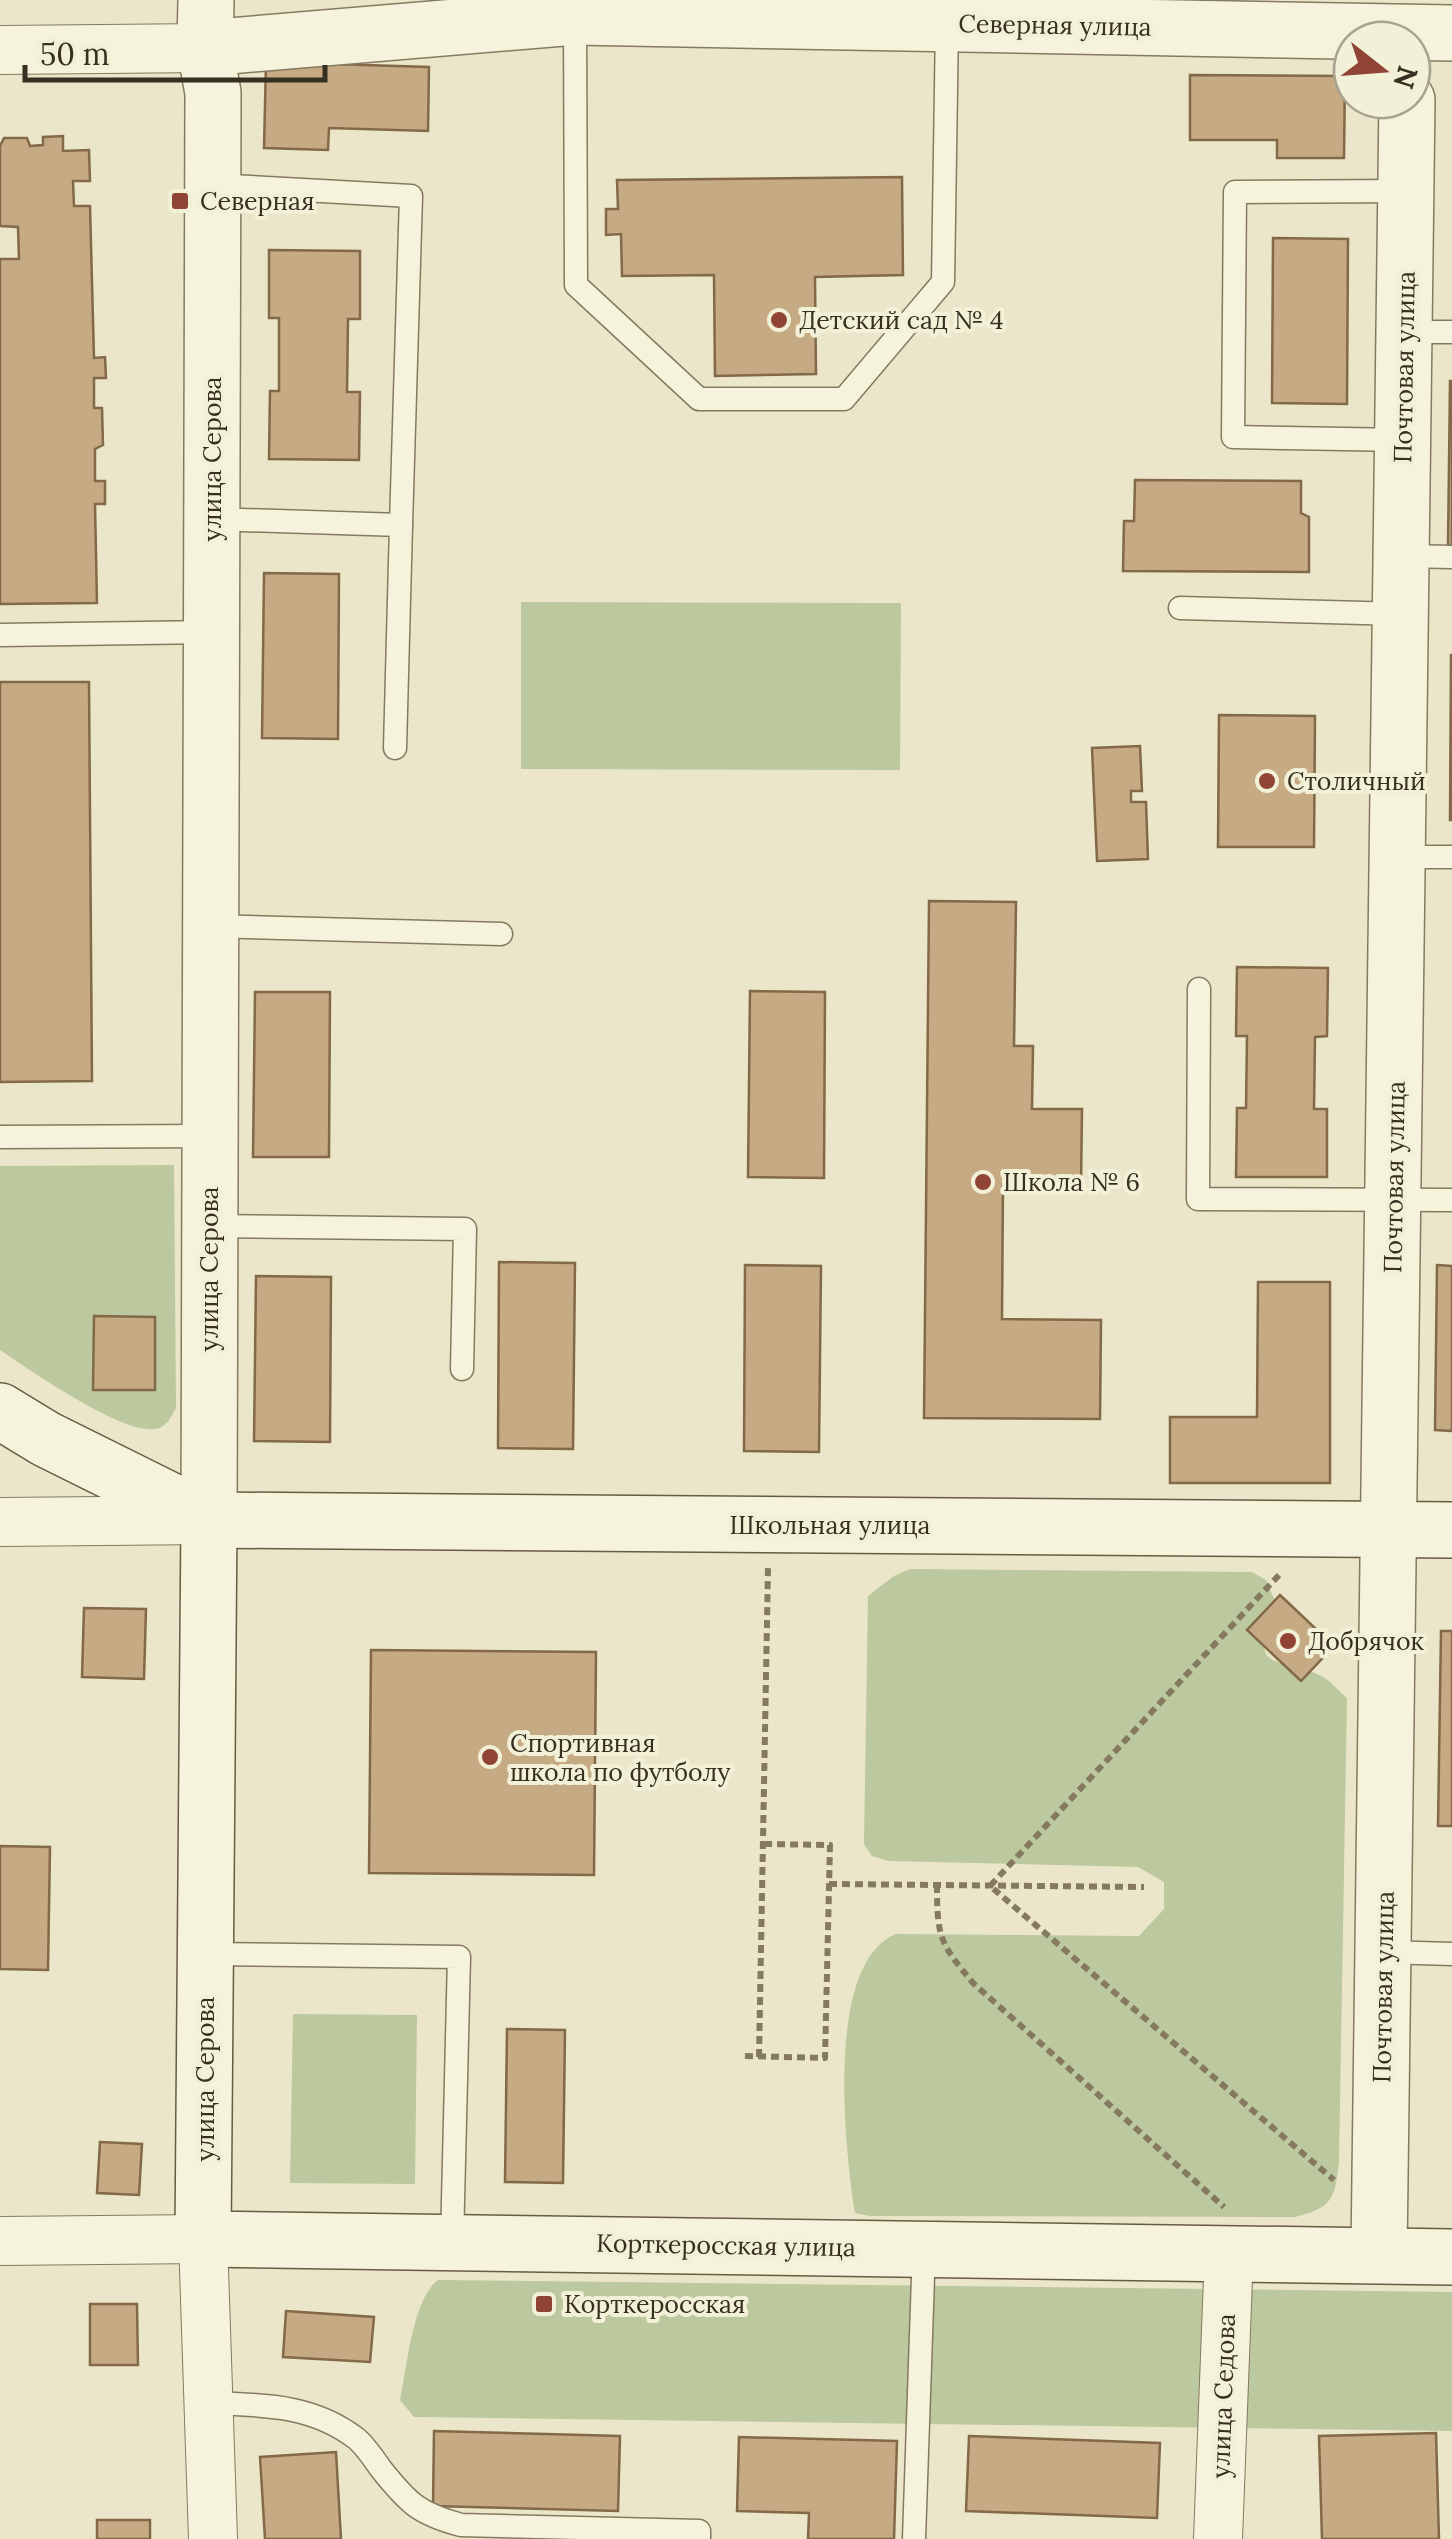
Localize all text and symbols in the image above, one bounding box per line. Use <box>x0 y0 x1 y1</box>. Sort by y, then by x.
street label: Северная улица <box>958 7 1152 43</box>
scale bar <box>25 20 325 82</box>
north arrow <box>1332 20 1432 120</box>
text: 50 m <box>40 35 110 73</box>
text: N <box>1386 62 1426 93</box>
place label: Северная <box>200 185 315 217</box>
marker: Северная <box>169 190 191 212</box>
street label: Почтовая улица <box>1386 271 1422 463</box>
place label: Детский сад № 4 <box>799 304 1003 336</box>
marker: Детский сад № 4 <box>768 309 790 331</box>
street label: улица Серова <box>196 376 228 541</box>
place label: Столичный <box>1287 765 1426 797</box>
marker: Столичный <box>1256 770 1278 792</box>
street label: Почтовая улица <box>1376 1081 1412 1273</box>
place label: Школа № 6 <box>1003 1166 1140 1198</box>
marker: Школа № 6 <box>972 1171 994 1193</box>
street label: улица Серова <box>193 1186 225 1351</box>
street label: Школьная улица <box>730 1509 930 1541</box>
place label: Добрячок <box>1308 1625 1425 1657</box>
marker: Добрячок <box>1277 1630 1299 1652</box>
place label: Спортивная школа по футболу <box>510 1727 731 1788</box>
marker: Спортивная школа по футболу <box>479 1746 501 1768</box>
street label: Почтовая улица <box>1365 1891 1401 2083</box>
street label: улица Серова <box>189 1996 221 2161</box>
street label: Корткеросская улица <box>596 2227 856 2263</box>
place label: Корткеросская <box>564 2288 745 2320</box>
marker: Корткеросская <box>533 2293 555 2315</box>
street label: улица Седова <box>1204 2313 1242 2479</box>

